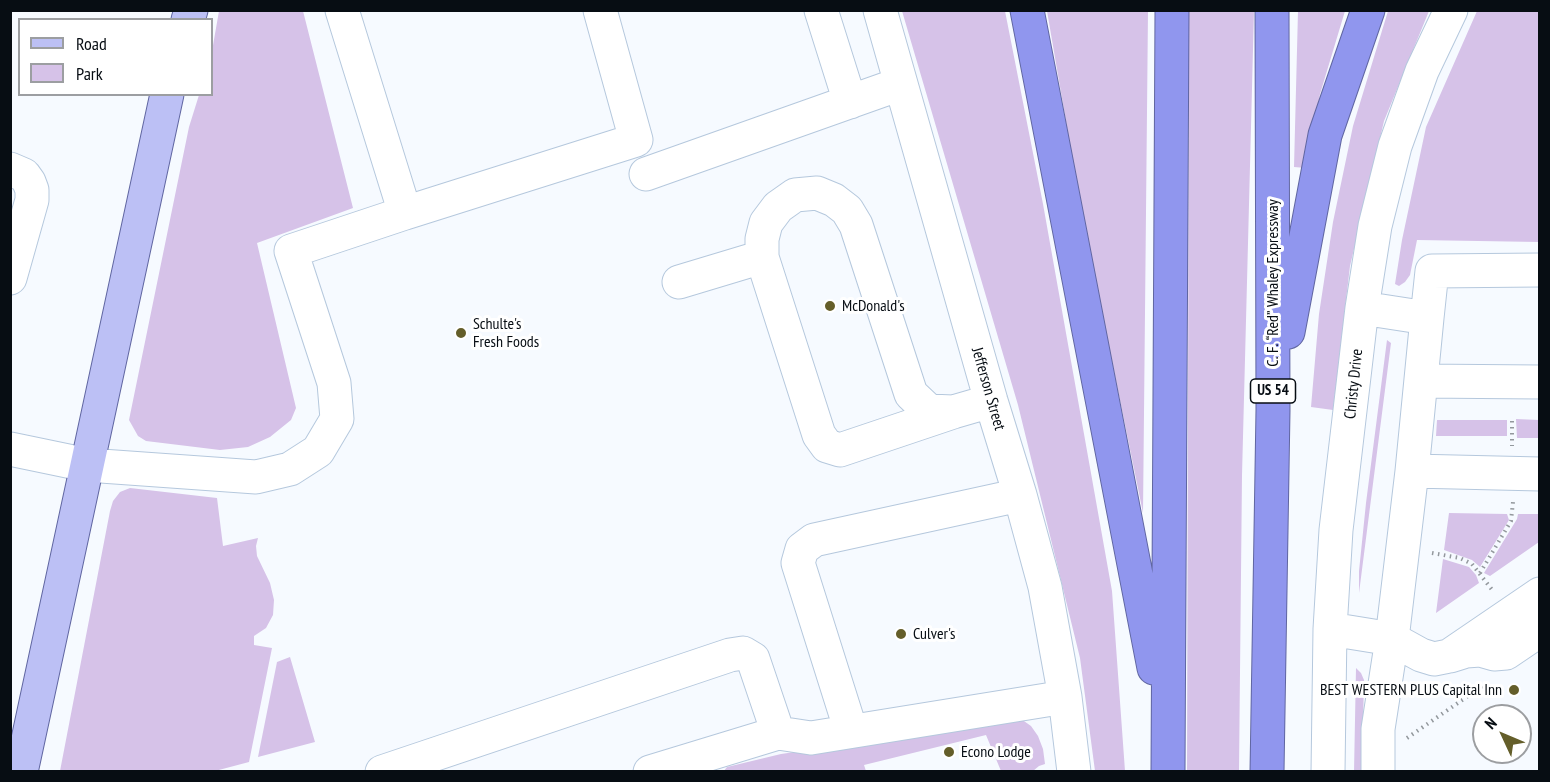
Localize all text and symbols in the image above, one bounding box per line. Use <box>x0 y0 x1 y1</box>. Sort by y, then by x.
legend <box>18 18 213 96</box>
text: Road <box>76 32 107 55</box>
text: Park <box>76 62 103 85</box>
street label: C. F. “Red” Whaley Expressway <box>1263 199 1283 367</box>
place label: McDonald's <box>842 296 905 316</box>
marker: McDonald's <box>823 299 837 313</box>
place label: Schulte's Fresh Foods <box>473 314 539 352</box>
marker: Schulte's Fresh Foods <box>454 326 468 340</box>
street label: Jefferson Street <box>967 345 1009 433</box>
street label: Christy Drive <box>1341 348 1367 420</box>
road number: US 54 <box>1250 379 1296 403</box>
place label: Culver's <box>913 624 955 644</box>
marker: Culver's <box>894 627 908 641</box>
place label: BEST WESTERN PLUS Capital Inn <box>1320 680 1502 700</box>
marker: BEST WESTERN PLUS Capital Inn <box>1507 683 1521 697</box>
north arrow <box>1472 704 1532 764</box>
text: N <box>1480 713 1501 733</box>
place label: Econo Lodge <box>961 742 1031 762</box>
marker: Econo Lodge <box>942 745 956 759</box>

